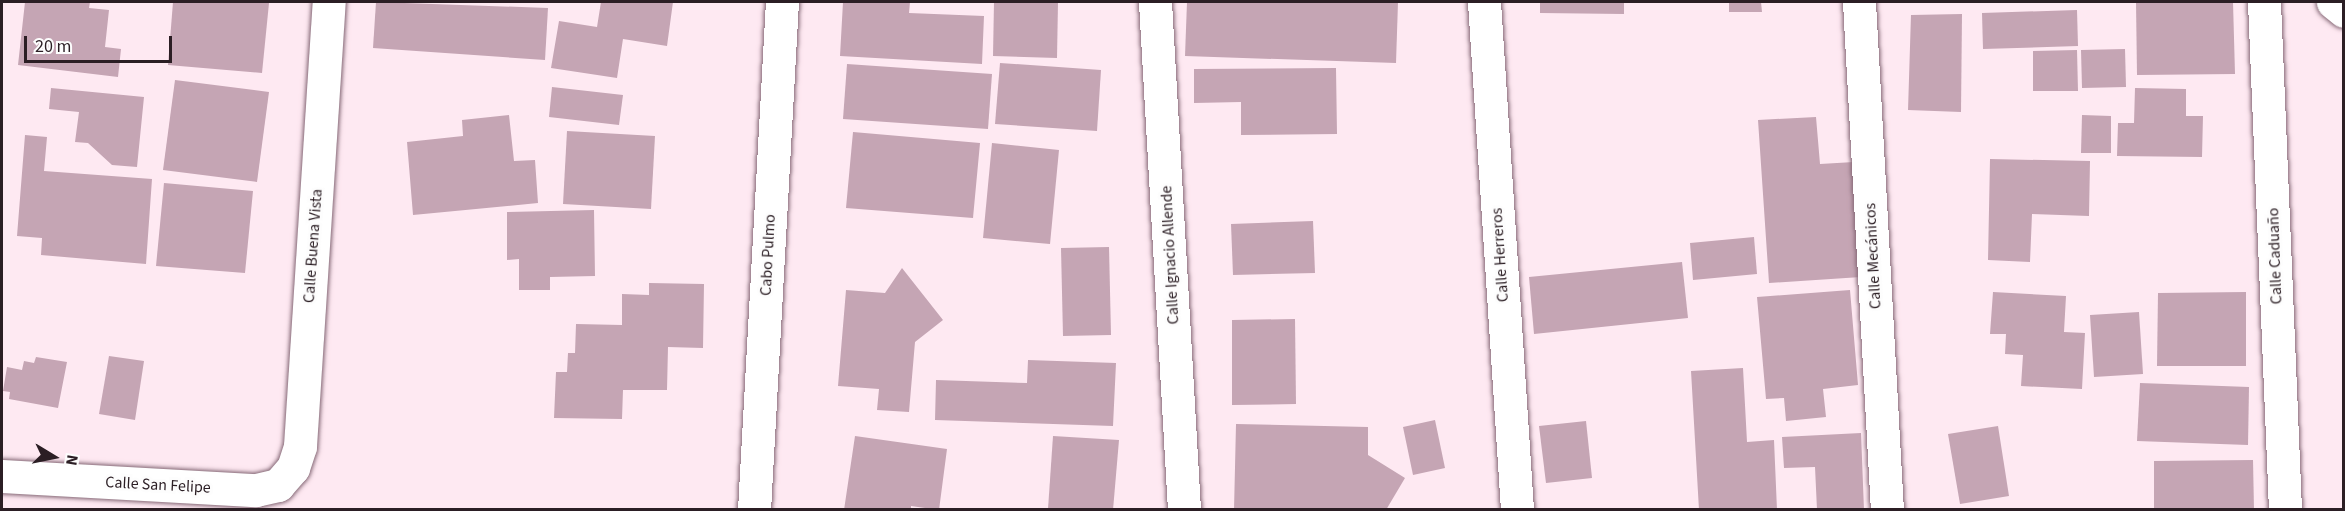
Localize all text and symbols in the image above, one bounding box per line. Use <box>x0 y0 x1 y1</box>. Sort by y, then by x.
scale bar <box>27 24 176 62</box>
text: 20 m <box>35 34 71 59</box>
street label: Calle Ignacio Allende <box>1157 185 1183 325</box>
street label: Calle Buena Vista <box>299 188 327 304</box>
street label: Calle Mecánicos <box>1861 202 1885 310</box>
street label: Calle Herreros <box>1487 207 1513 303</box>
street label: Calle Caduaño <box>2264 207 2286 305</box>
street label: Cabo Pulmo <box>756 214 780 296</box>
north arrow <box>24 427 84 487</box>
text: N <box>60 453 83 467</box>
street label: Calle San Felipe <box>105 473 211 497</box>

